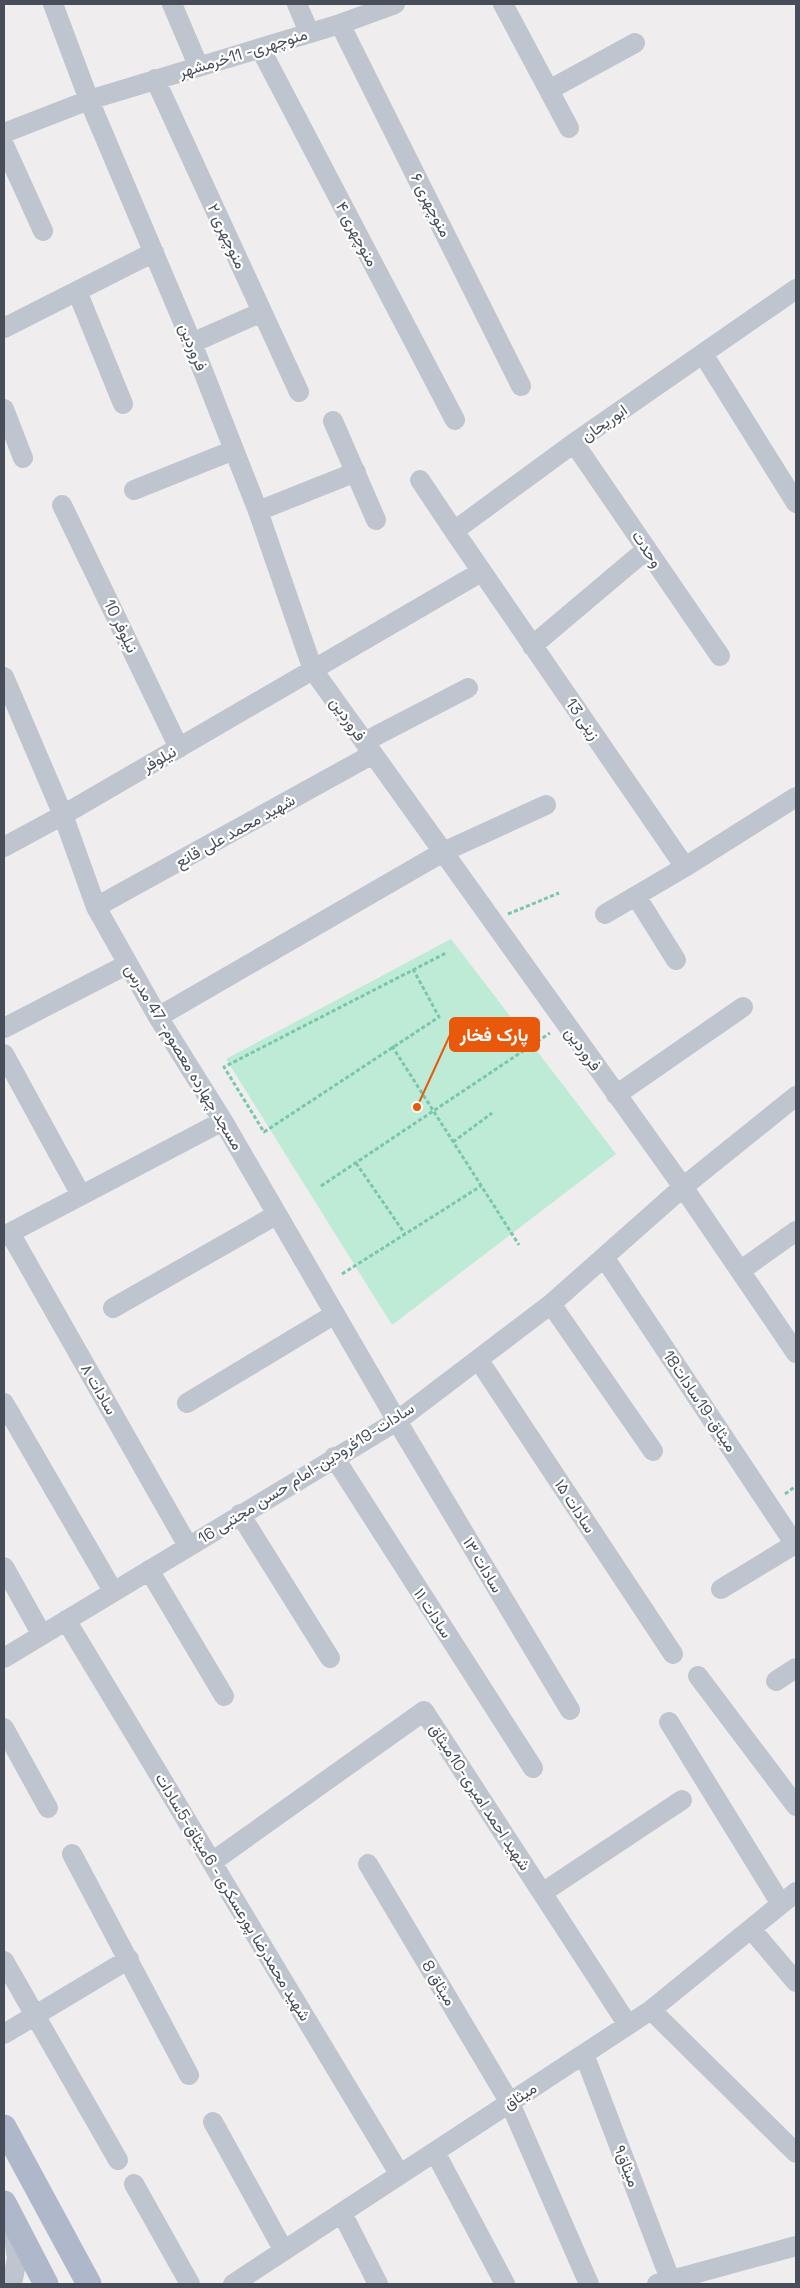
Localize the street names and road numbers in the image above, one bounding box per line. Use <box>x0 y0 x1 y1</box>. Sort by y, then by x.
street label: منوچهری- 11خرمشهر <box>175 23 310 84</box>
street label: منوچهری ۶ <box>405 169 456 241</box>
street label: منوچهری ۴ <box>330 198 383 271</box>
street label: منوچهری ۲ <box>202 200 251 272</box>
street label: فروردین <box>174 320 212 374</box>
street label: ابوریحان <box>577 400 631 446</box>
street label: وحدت <box>627 526 667 572</box>
street label: نیلوفر 10 <box>99 596 143 656</box>
street label: فروردین <box>325 693 371 745</box>
street label: زینی 13 <box>561 694 605 744</box>
street label: نیلوفر <box>137 741 180 778</box>
street label: شهید محمد علی قانع <box>171 789 299 874</box>
street label: مسجد چهارده معصوم- 47 مدرس <box>119 960 248 1155</box>
street label: فروردین <box>560 1023 606 1075</box>
street label: 18میثاق-19سادات <box>658 1346 742 1456</box>
street label: سادات ۸ <box>76 1360 122 1418</box>
street label: سادات-19فرودین-امام حسن مجتبی 16 <box>194 1397 418 1549</box>
street label: سادات ۱۵ <box>550 1475 600 1537</box>
street label: سادات ۱۳ <box>458 1533 508 1597</box>
street label: سادات ۱۱ <box>409 1584 457 1642</box>
street label: شهید احمد امیری-10میثاق <box>425 1719 535 1875</box>
street label: شهید محمدرضا پورعسکری - 6میثاق-5سادات <box>150 1769 316 2025</box>
street label: میثاق 8 <box>417 1956 461 2010</box>
street label: میثاق <box>499 2077 541 2115</box>
street label: میثاق۹ <box>609 2142 645 2190</box>

